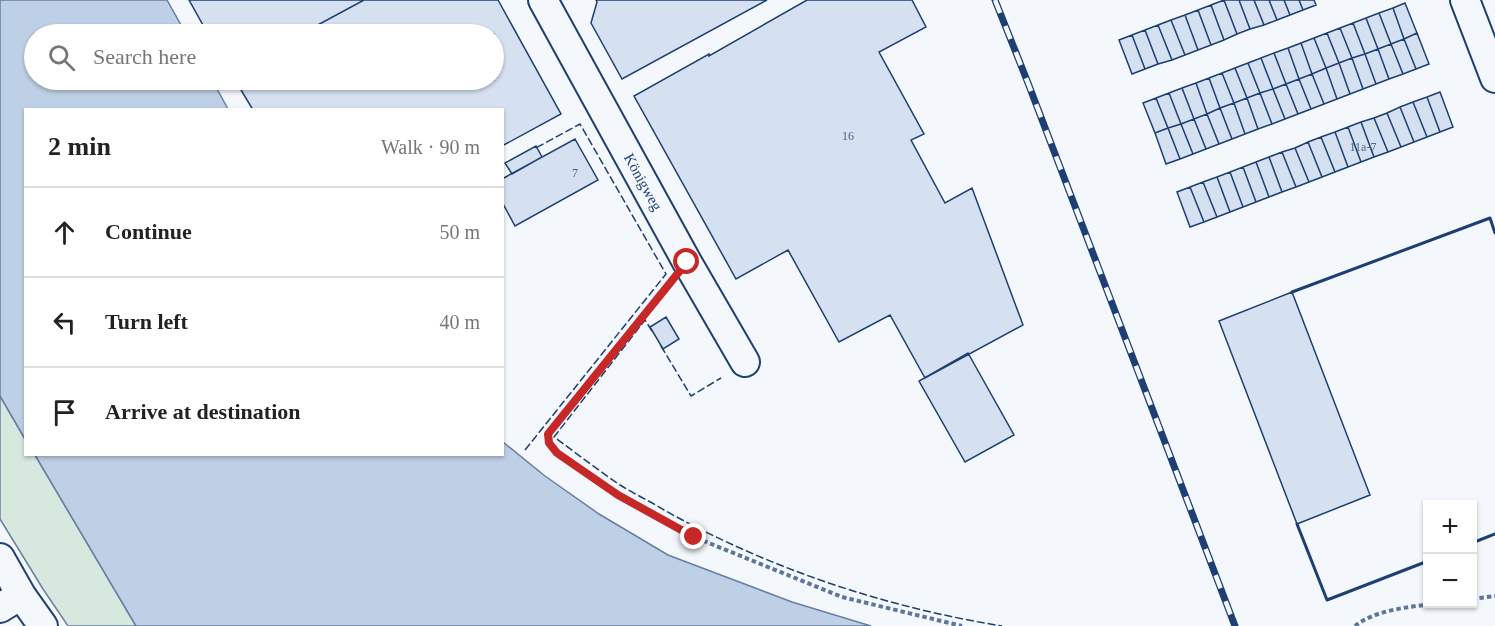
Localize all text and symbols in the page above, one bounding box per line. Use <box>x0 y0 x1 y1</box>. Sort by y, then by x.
search box <box>24 24 504 90</box>
icon: search <box>45 41 78 74</box>
text: Search here <box>93 44 196 69</box>
house number: 16 <box>842 129 854 143</box>
text: 2 min <box>48 132 111 161</box>
text: Walk · 90 m <box>381 136 480 158</box>
house number: 11a-7 <box>1350 140 1376 154</box>
street label: Königweg <box>621 151 665 214</box>
house number: 7 <box>572 166 578 180</box>
icon: ahead <box>48 216 81 249</box>
text: Continue <box>105 219 192 244</box>
text: 50 m <box>439 221 480 243</box>
route start <box>673 248 699 274</box>
icon: left <box>48 306 81 339</box>
text: Turn left <box>105 309 188 334</box>
text: 40 m <box>439 311 480 333</box>
icon: arrive <box>48 396 81 429</box>
text: Arrive at destination <box>105 399 301 424</box>
map controls <box>1423 500 1477 608</box>
button: + <box>1423 500 1477 554</box>
route end <box>680 523 706 549</box>
button: − <box>1423 554 1477 608</box>

